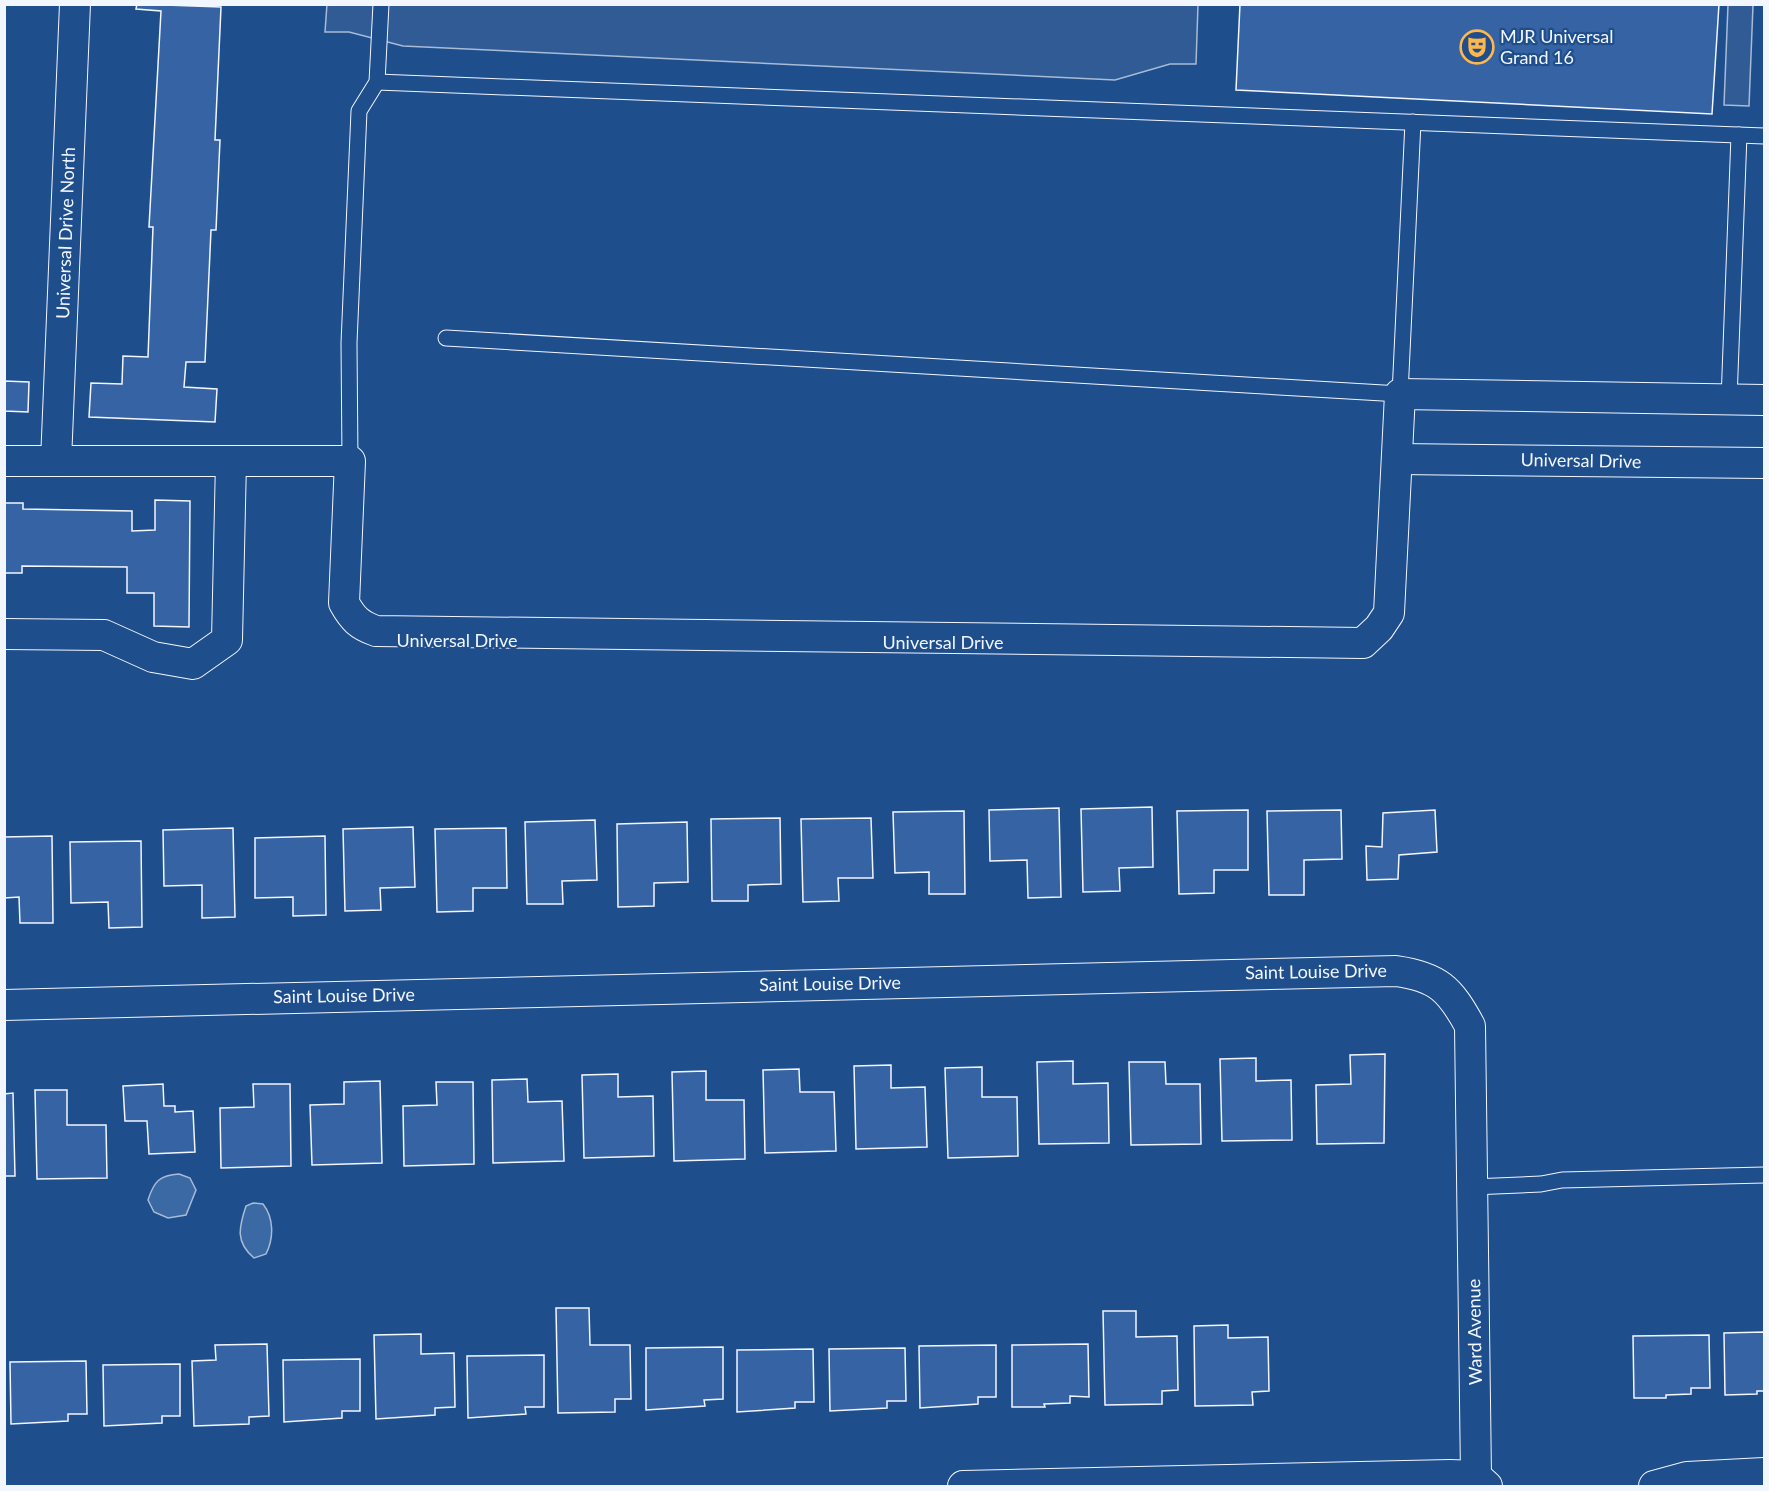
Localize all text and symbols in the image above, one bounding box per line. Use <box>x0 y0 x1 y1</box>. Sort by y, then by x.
place label: MJR Universal Grand 16 <box>1500 25 1614 68</box>
theatre icon: MJR Universal Grand 16 <box>1459 29 1495 65</box>
street label: Universal Drive North <box>51 147 79 319</box>
street label: Universal Drive <box>1520 448 1642 472</box>
street label: Universal Drive <box>397 629 517 651</box>
street label: Universal Drive <box>883 631 1003 653</box>
street label: Saint Louise Drive <box>1245 959 1387 983</box>
street label: Saint Louise Drive <box>759 971 901 995</box>
street label: Saint Louise Drive <box>273 983 415 1007</box>
street label: Ward Avenue <box>1462 1279 1486 1385</box>

